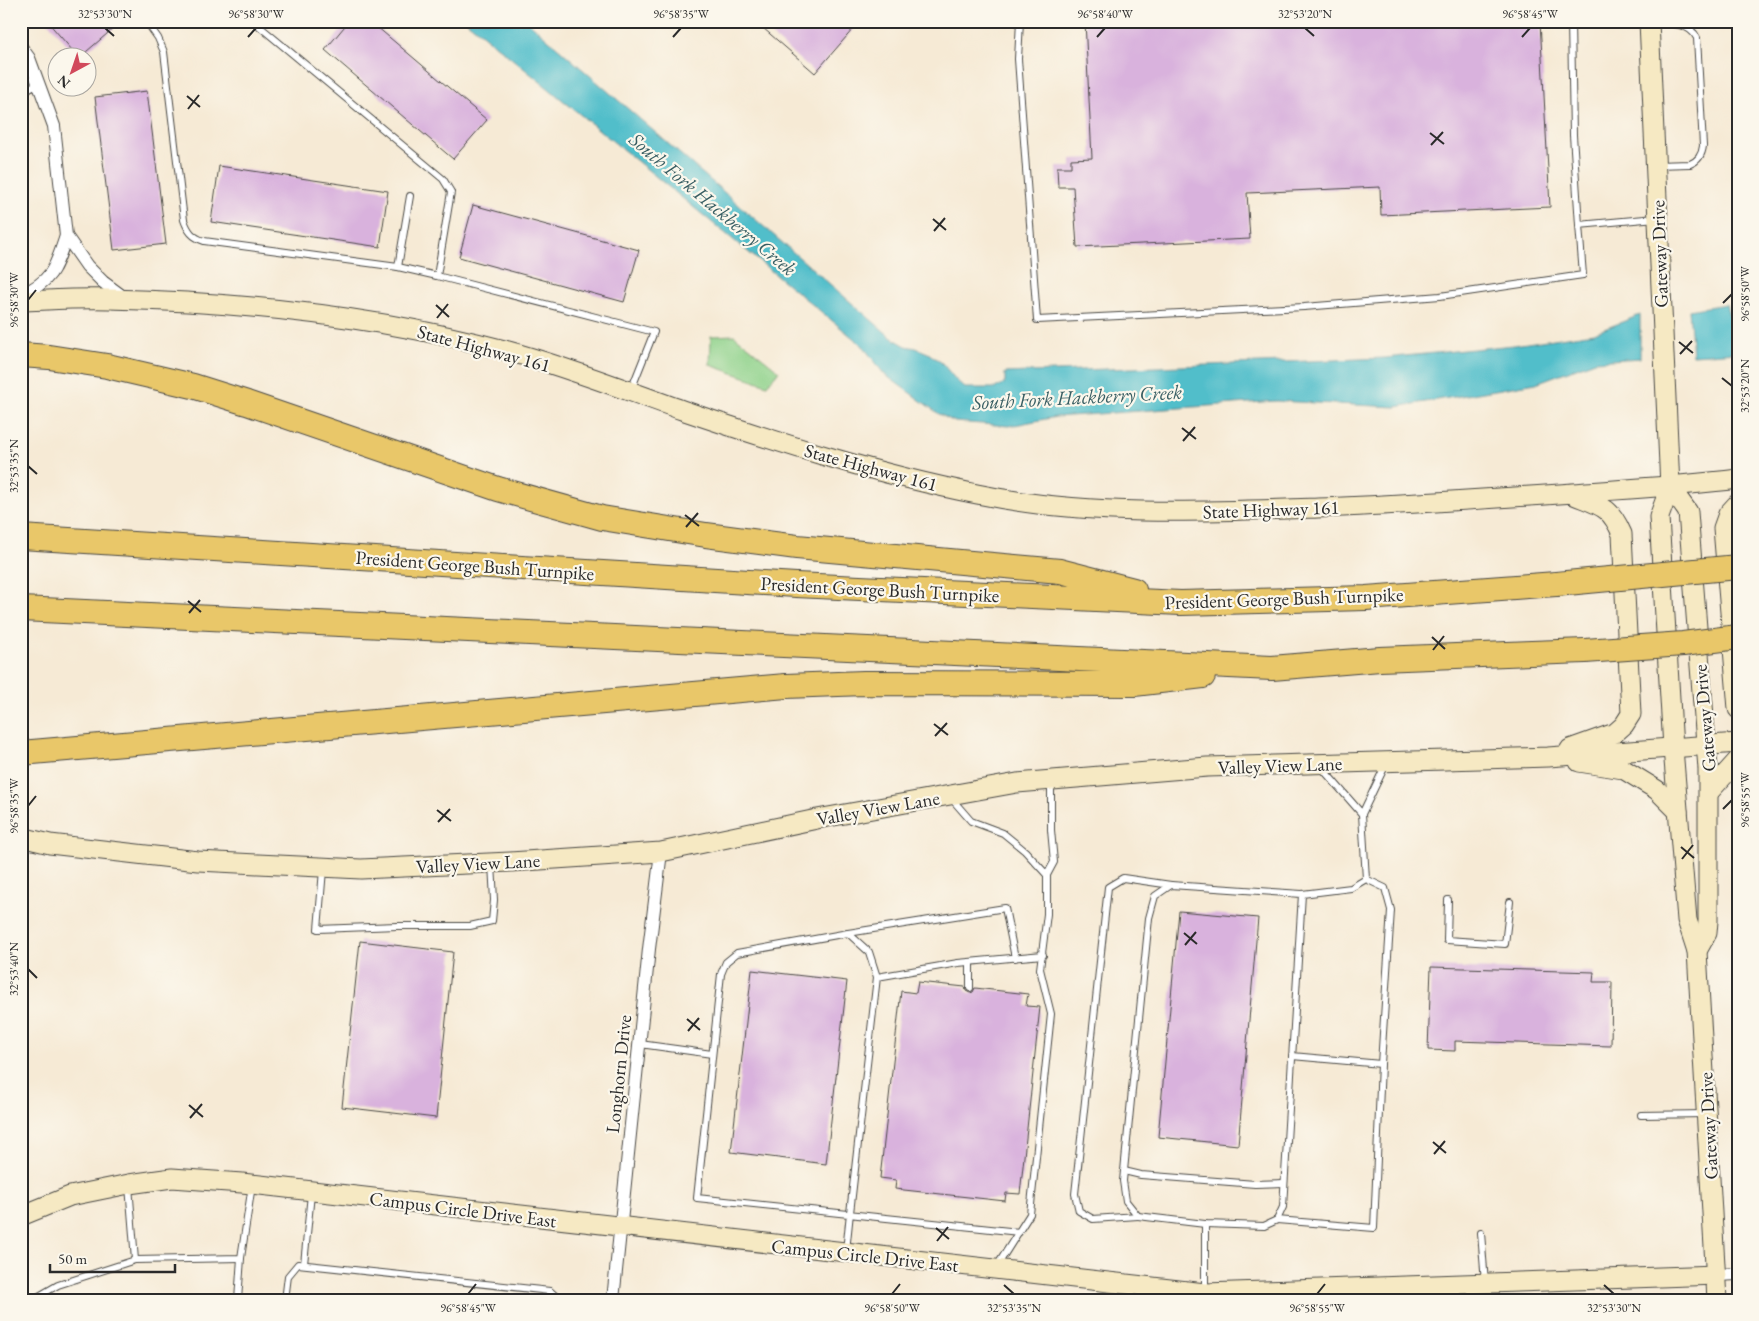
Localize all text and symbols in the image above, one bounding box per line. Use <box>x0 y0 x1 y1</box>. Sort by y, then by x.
text: 32°53'30"N <box>78 6 132 22</box>
text: 96°58'30"W <box>228 6 285 22</box>
text: 96°58'35"W <box>653 6 710 22</box>
text: 96°58'40"W <box>1077 6 1134 22</box>
text: 32°53'20"N <box>1278 6 1332 22</box>
text: 96°58'45"W <box>1502 6 1559 22</box>
north arrow <box>48 48 98 98</box>
text: N <box>53 71 74 92</box>
water label: South Fork Hackberry Creek <box>623 126 802 281</box>
street label: Gateway Drive <box>1645 200 1674 308</box>
text: 96°58'50"W <box>1737 265 1753 322</box>
text: 96°58'30"W <box>6 271 22 328</box>
street label: State Highway 161 <box>415 319 553 378</box>
text: 32°53'20"N <box>1737 359 1753 413</box>
water label: South Fork Hackberry Creek <box>970 379 1183 416</box>
street label: State Highway 161 <box>802 438 940 497</box>
text: 32°53'35"N <box>6 439 22 493</box>
street label: State Highway 161 <box>1202 495 1340 524</box>
street label: President George Bush Turnpike <box>355 545 595 586</box>
street label: President George Bush Turnpike <box>760 571 1000 608</box>
street label: President George Bush Turnpike <box>1164 582 1404 615</box>
street label: Gateway Drive <box>1687 663 1722 773</box>
street label: Valley View Lane <box>1217 751 1343 780</box>
text: 96°58'55"W <box>1737 771 1753 828</box>
text: 96°58'35"W <box>6 777 22 834</box>
street label: Valley View Lane <box>815 785 942 832</box>
street label: Valley View Lane <box>415 848 541 879</box>
text: 32°53'40"N <box>6 942 22 996</box>
street label: Longhorn Drive <box>600 1014 637 1134</box>
street label: Gateway Drive <box>1693 1072 1724 1180</box>
street label: Campus Circle Drive East <box>368 1186 558 1233</box>
street label: Campus Circle Drive East <box>770 1233 960 1278</box>
scale bar <box>50 1241 175 1273</box>
text: 50 m <box>58 1249 87 1268</box>
text: 96°58'45"W <box>440 1300 497 1316</box>
text: 96°58'50"W <box>864 1300 921 1316</box>
text: 32°53'35"N <box>987 1300 1041 1316</box>
text: 96°58'55"W <box>1289 1300 1346 1316</box>
text: 32°53'30"N <box>1587 1300 1641 1316</box>

